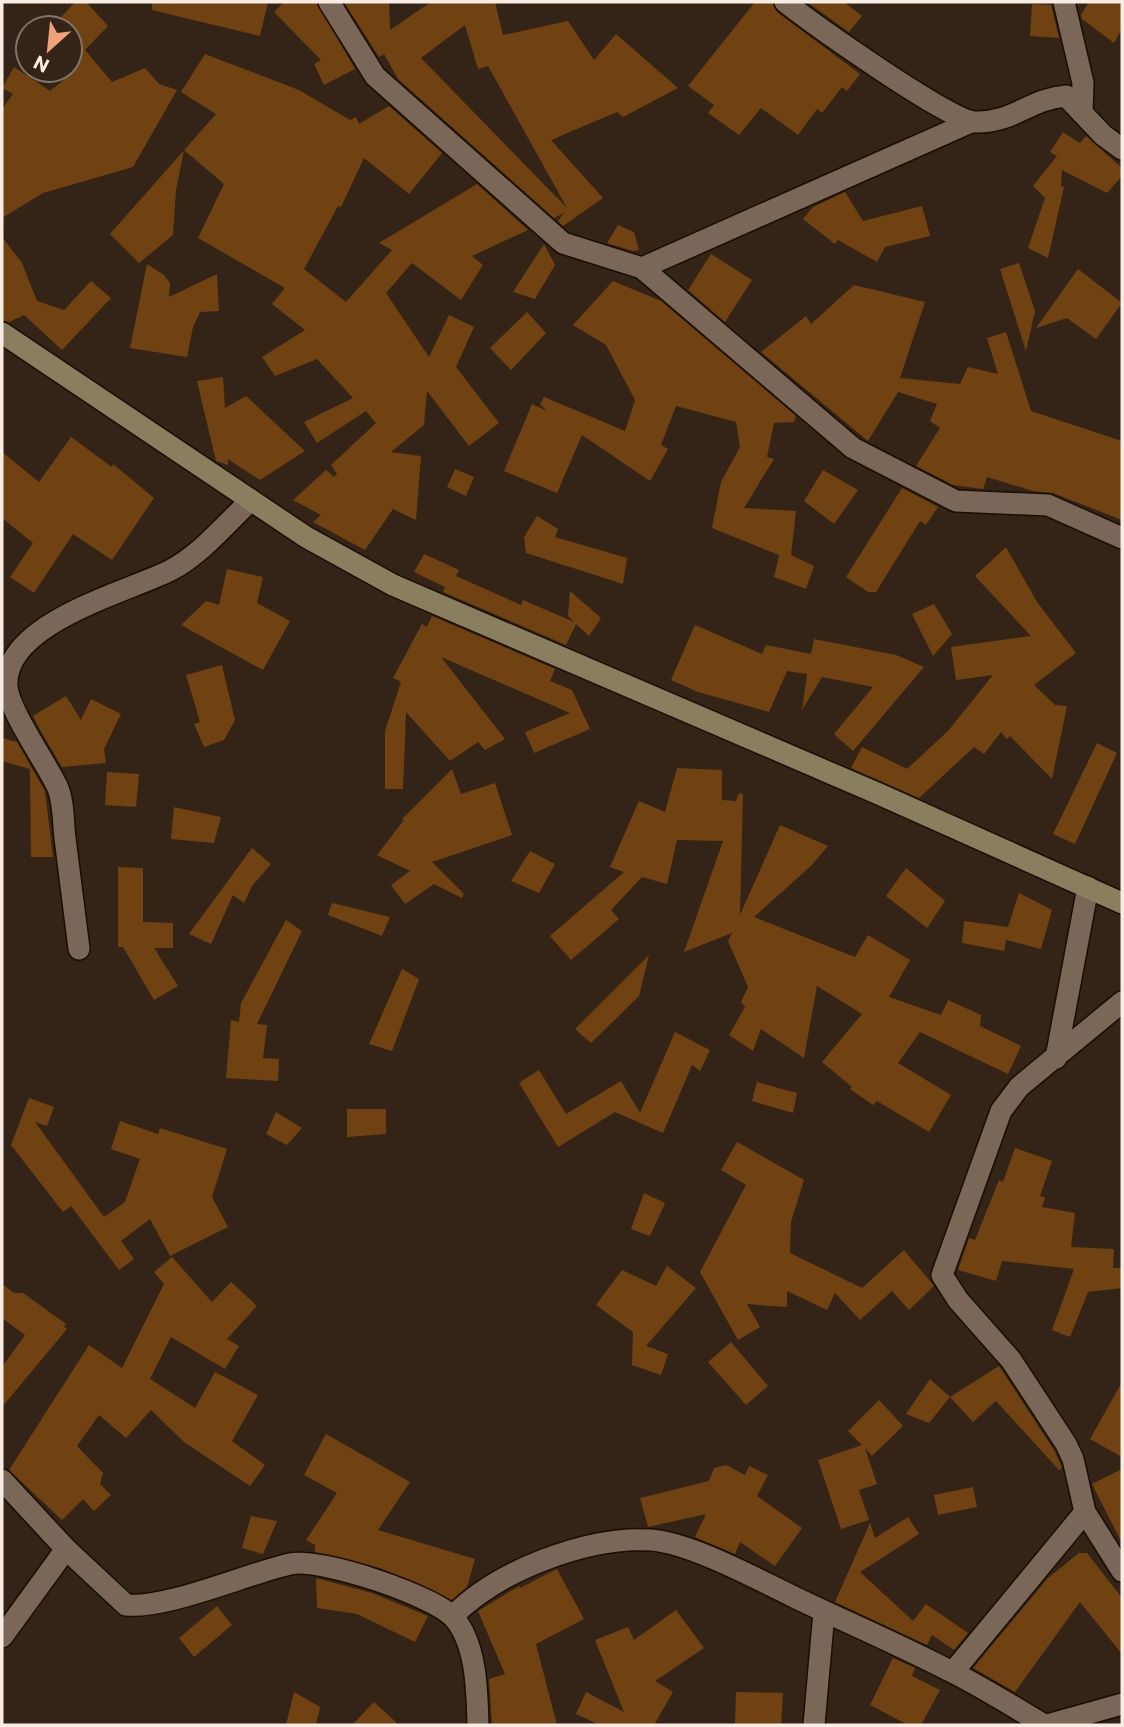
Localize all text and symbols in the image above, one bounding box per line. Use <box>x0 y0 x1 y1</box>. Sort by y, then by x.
north arrow <box>14 14 84 84</box>
text: N <box>29 51 53 78</box>

